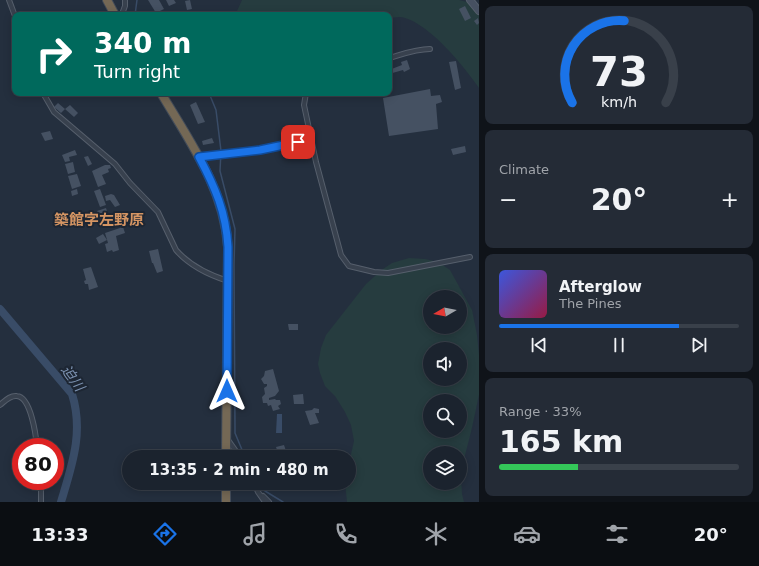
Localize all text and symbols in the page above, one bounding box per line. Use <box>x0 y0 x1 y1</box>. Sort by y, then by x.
text: 340 m <box>94 27 191 60</box>
icon: right <box>28 28 80 80</box>
text: 73 <box>590 47 648 96</box>
text: Turn right <box>94 61 180 82</box>
text: km/h <box>601 94 637 110</box>
pin <box>281 125 315 159</box>
icon: arrive <box>287 131 309 153</box>
text: Climate <box>499 162 549 177</box>
text: 20° <box>591 182 647 217</box>
text: − <box>499 187 517 212</box>
text: + <box>721 187 739 212</box>
district label: 築館字左野原 <box>54 211 144 229</box>
text: Afterglow <box>559 278 642 296</box>
north arrow <box>423 290 467 334</box>
map controls <box>423 290 467 490</box>
text: The Pines <box>559 296 622 311</box>
icon: previous <box>528 334 550 356</box>
icon: pause <box>608 334 630 356</box>
icon: next <box>688 334 710 356</box>
button: sound <box>423 342 467 386</box>
water label: 迫川 <box>58 362 89 396</box>
position arrow <box>206 370 248 412</box>
button: search <box>423 394 467 438</box>
text: Range · 33% <box>499 404 582 419</box>
text: 165 km <box>499 424 623 459</box>
speed limit sign: 80 <box>12 438 64 490</box>
button: layers <box>423 446 467 490</box>
text: 13:35 · 2 min · 480 m <box>149 461 329 479</box>
icon: directions <box>151 520 179 548</box>
icon: music <box>241 520 269 548</box>
icon: phone <box>332 520 360 548</box>
icon: climate <box>422 520 450 548</box>
icon: car <box>513 520 541 548</box>
icon: filters <box>603 520 631 548</box>
text: 13:33 <box>31 524 89 545</box>
text: 20° <box>694 524 728 545</box>

